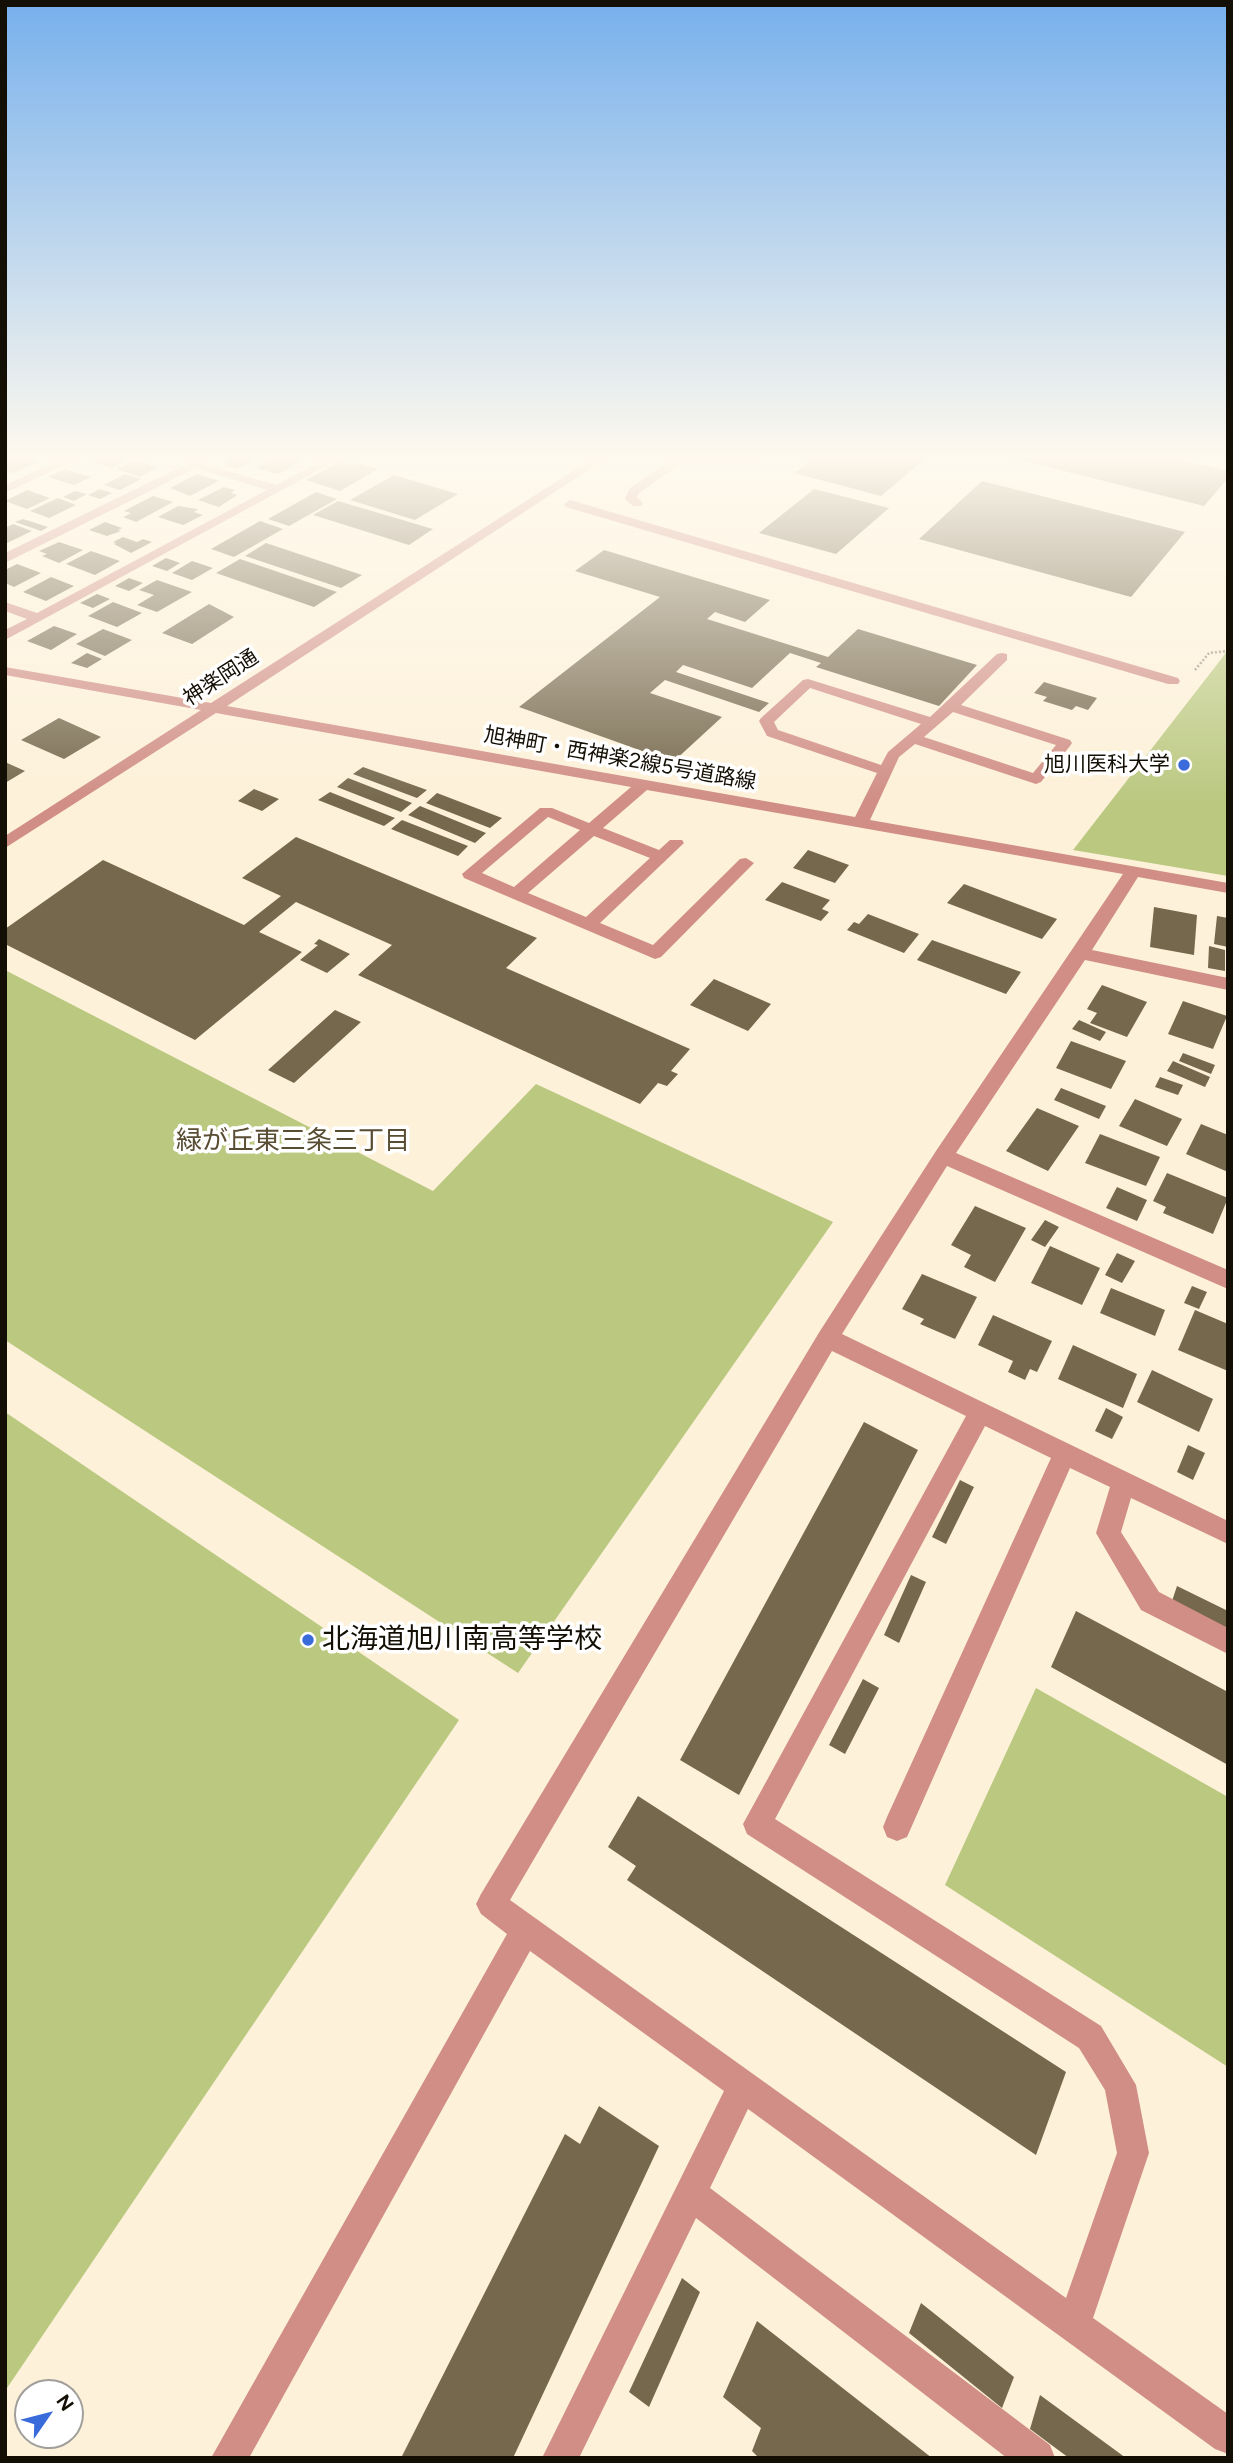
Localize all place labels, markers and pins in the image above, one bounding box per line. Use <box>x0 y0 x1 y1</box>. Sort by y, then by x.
place label: 旭川医科大学 <box>1044 752 1170 778</box>
marker: 旭川医科大学 <box>1176 757 1192 773</box>
place label: 北海道旭川南高等学校 <box>322 1623 602 1657</box>
marker: 北海道旭川南高等学校 <box>300 1632 316 1648</box>

